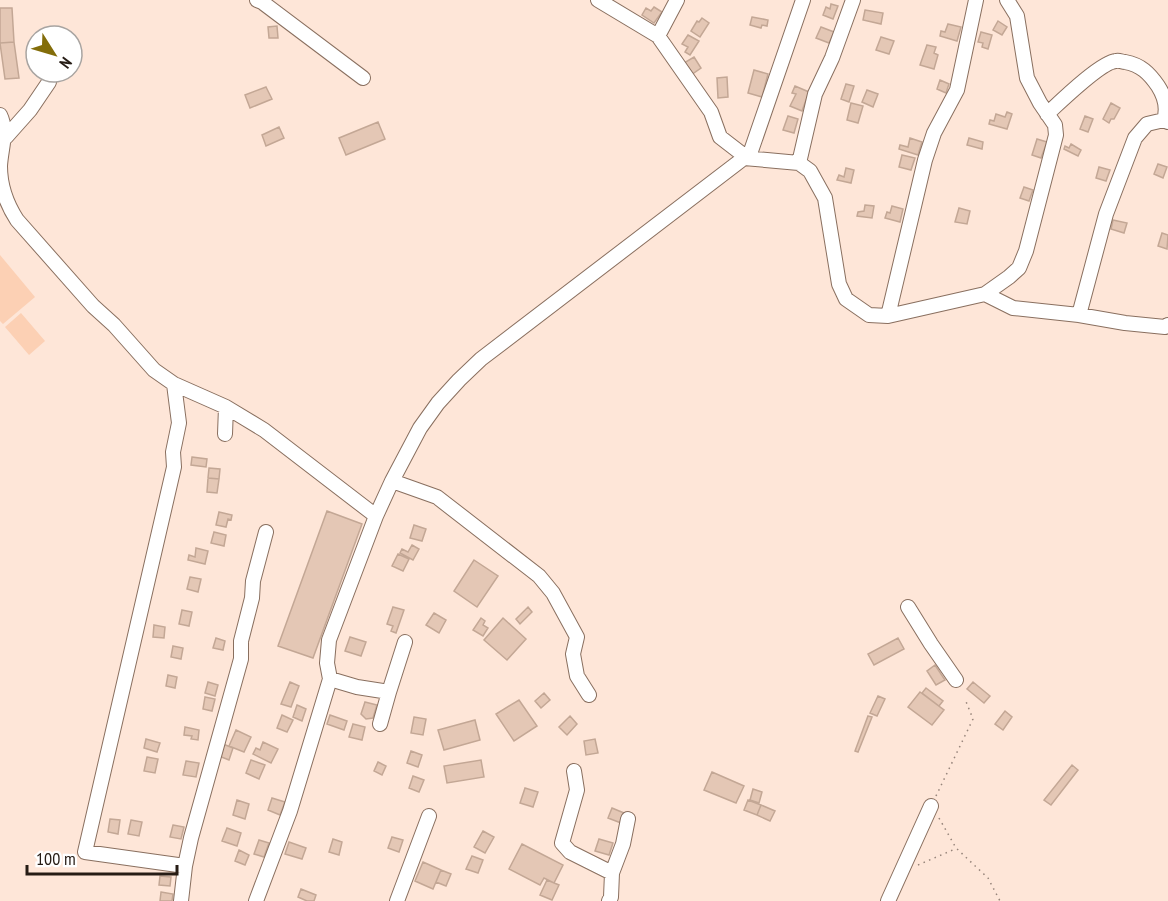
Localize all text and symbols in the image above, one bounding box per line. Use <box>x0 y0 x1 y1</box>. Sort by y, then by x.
north arrow <box>24 24 84 84</box>
text: N <box>55 54 77 72</box>
scale bar <box>27 838 177 876</box>
text: 100 m <box>36 847 76 870</box>

